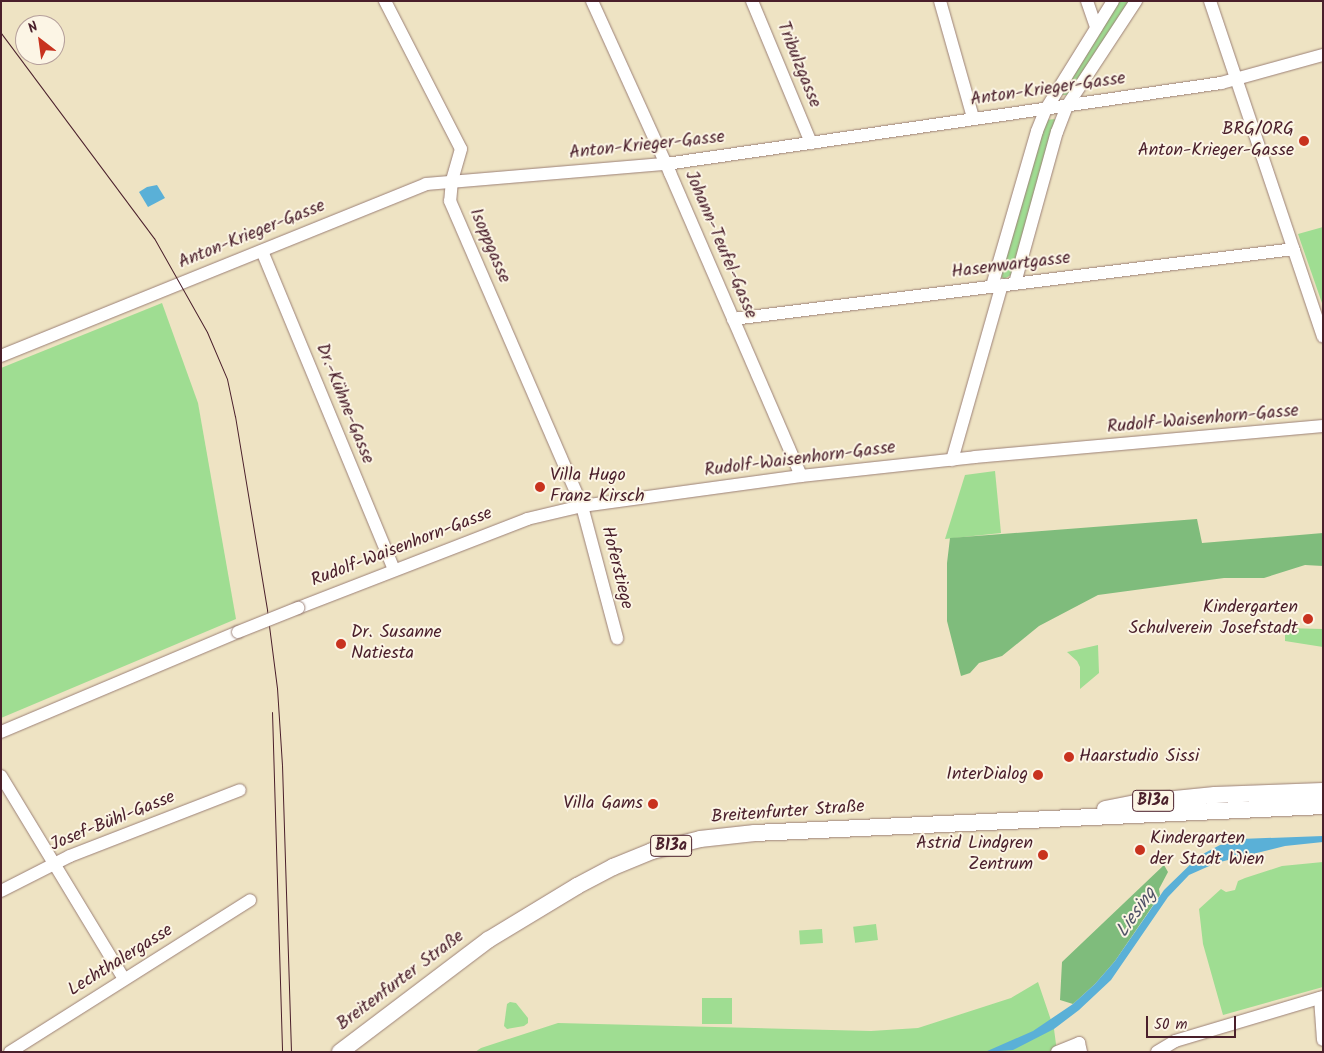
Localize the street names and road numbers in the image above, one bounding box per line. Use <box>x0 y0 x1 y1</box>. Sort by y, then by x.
street label: Tribulzgasse <box>771 19 825 111</box>
street label: Anton-Krieger-Gasse <box>969 68 1127 112</box>
street label: Anton-Krieger-Gasse <box>568 127 726 165</box>
street label: Johann-Teufel-Gasse <box>679 168 761 322</box>
street label: Anton-Krieger-Gasse <box>176 196 328 274</box>
street label: Isoppgasse <box>464 205 514 287</box>
street label: Hasenwartgasse <box>950 248 1072 284</box>
street label: Dr.-Kühne-Gasse <box>310 341 378 467</box>
street label: Rudolf-Waisenhorn-Gasse <box>1106 401 1300 439</box>
street label: Rudolf-Waisenhorn-Gasse <box>703 438 897 482</box>
street label: Rudolf-Waisenhorn-Gasse <box>308 503 496 593</box>
street label: Hoferstiege <box>595 524 637 612</box>
street label: Josef-Bühl-Gasse <box>47 787 179 857</box>
road number: B13a <box>1132 788 1174 814</box>
street label: Breitenfurter Straße <box>711 797 865 829</box>
road number: B13a <box>650 832 692 859</box>
street label: Lechthalergasse <box>65 920 177 1002</box>
street label: Breitenfurter Straße <box>333 926 469 1036</box>

